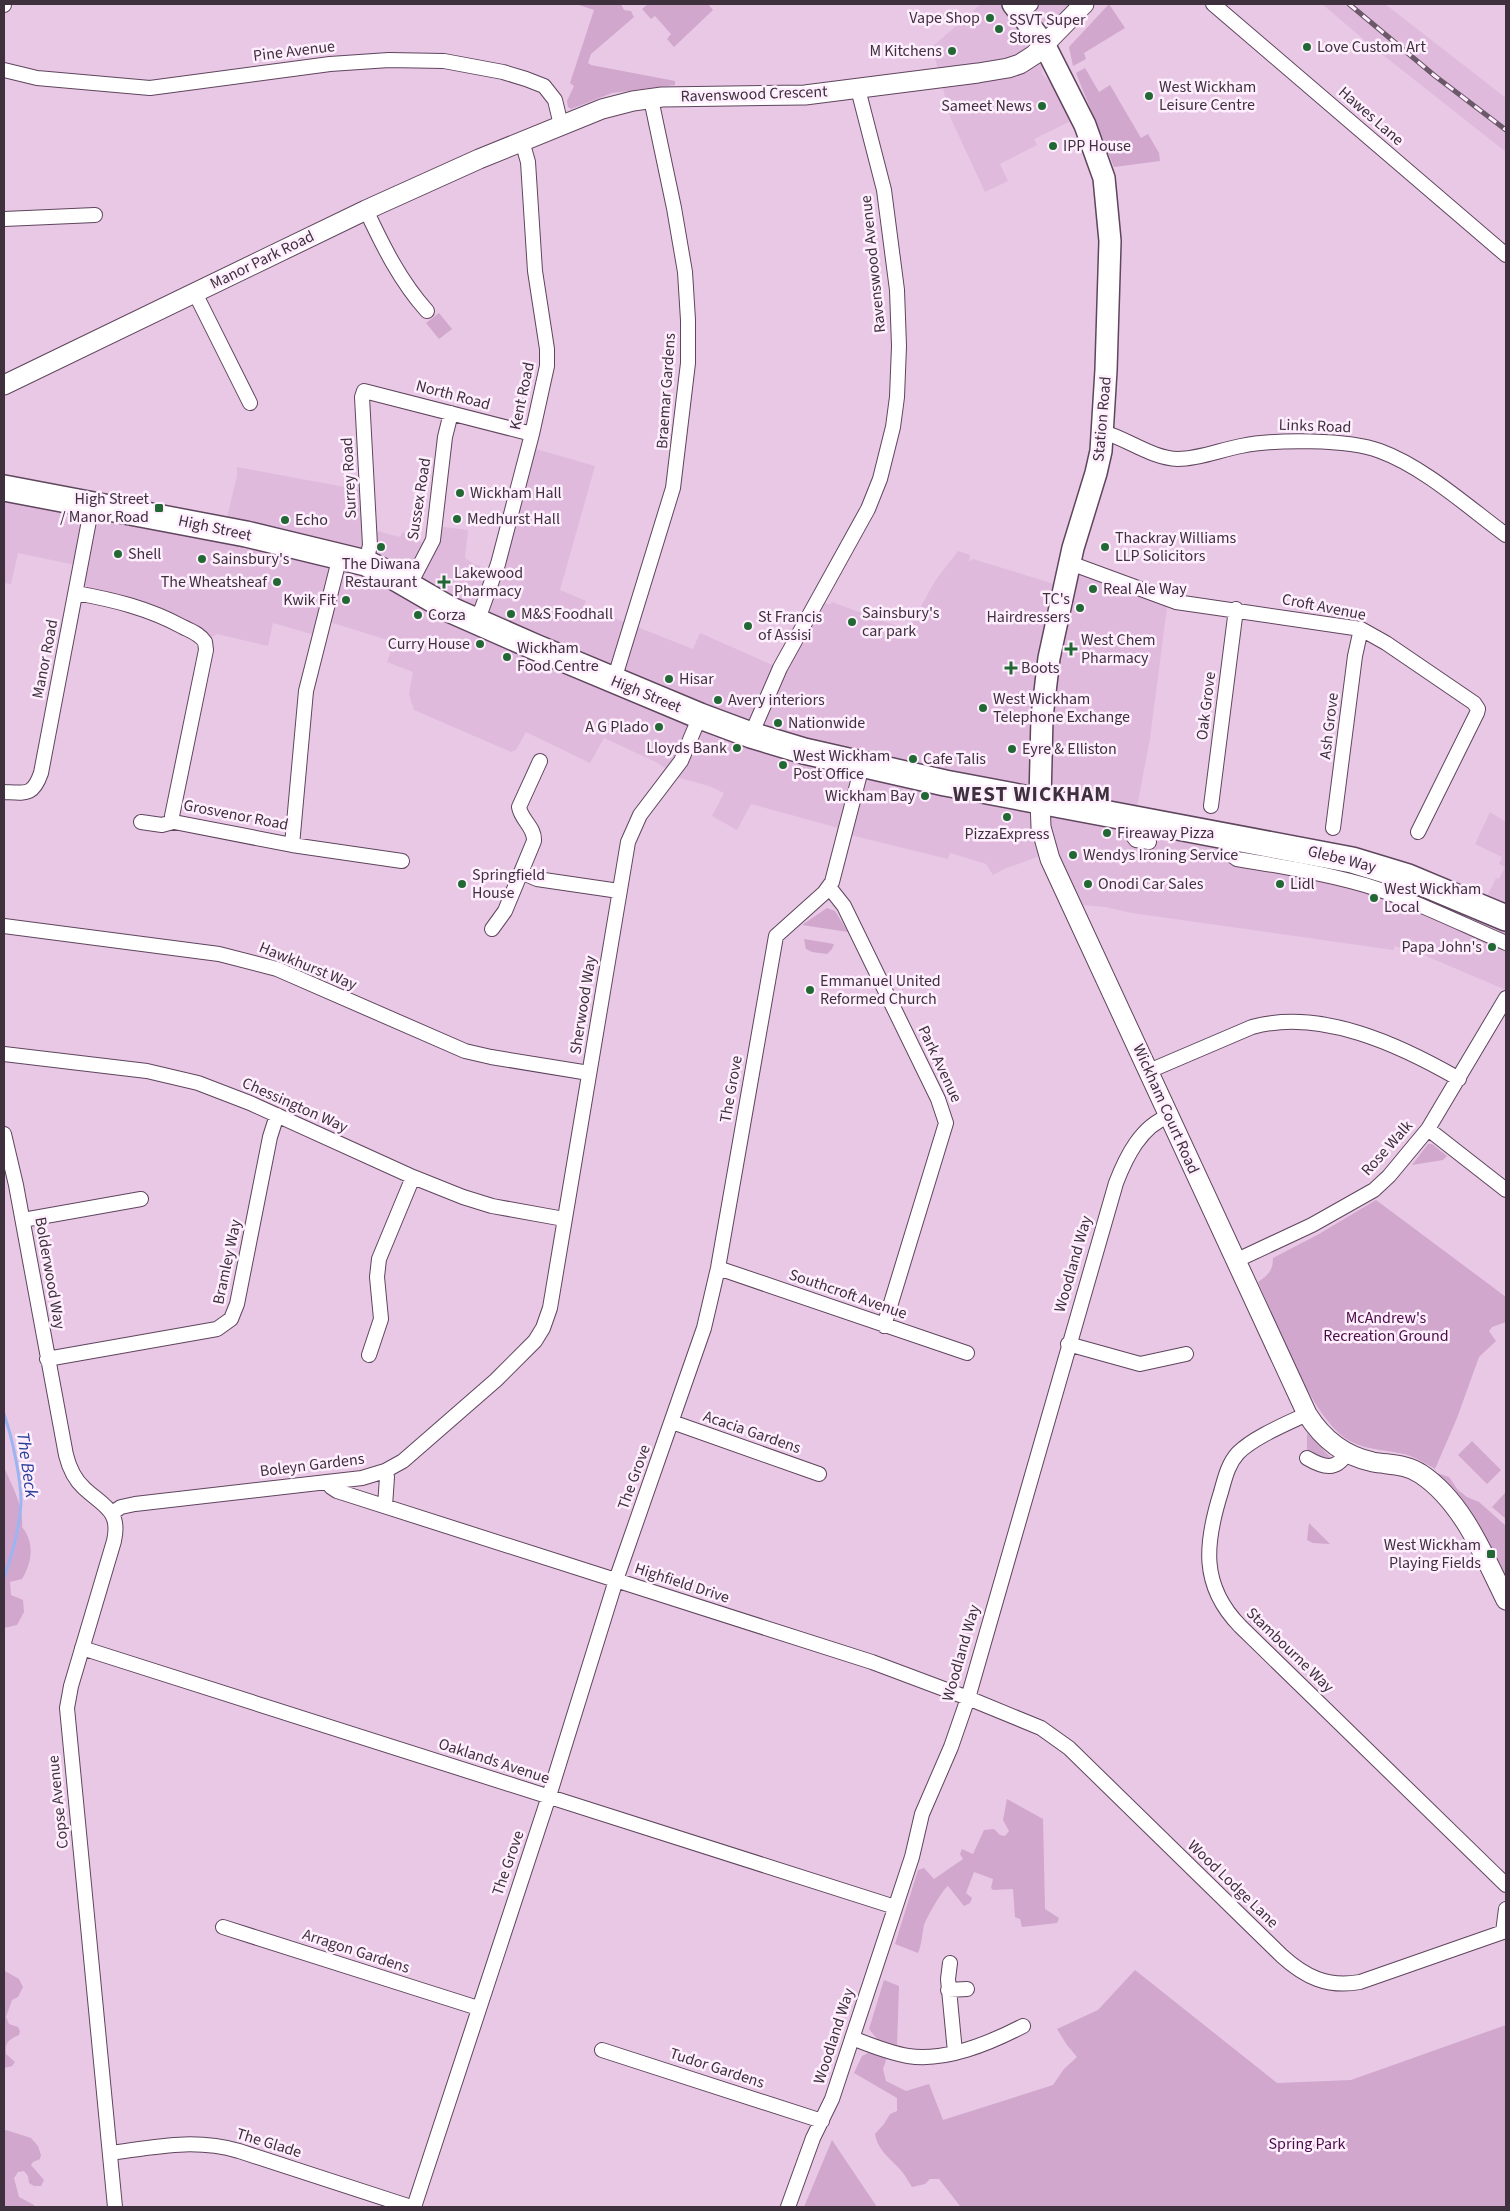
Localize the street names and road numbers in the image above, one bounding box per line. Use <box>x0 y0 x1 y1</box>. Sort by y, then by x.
street label: Pine Avenue <box>252 35 336 67</box>
street label: Ravenswood Crescent <box>680 80 828 108</box>
street label: Hawes Lane <box>1333 81 1409 151</box>
street label: Ravenswood Avenue <box>855 194 891 334</box>
street label: Manor Park Road <box>206 225 318 295</box>
street label: Braemar Gardens <box>651 332 681 450</box>
street label: Kent Road <box>504 360 540 432</box>
street label: North Road <box>413 375 493 415</box>
street label: Station Road <box>1087 376 1117 462</box>
street label: Links Road <box>1278 414 1352 438</box>
street label: Surrey Road <box>336 437 362 519</box>
street label: Sussex Road <box>402 456 436 542</box>
street label: High Street <box>176 510 254 547</box>
street label: Croft Avenue <box>1280 588 1368 626</box>
street label: Manor Road <box>27 618 63 700</box>
street label: High Street <box>607 670 685 718</box>
street label: Oak Grove <box>1191 670 1221 742</box>
street label: Ash Grove <box>1314 691 1344 761</box>
street label: Grosvenor Road <box>182 794 290 836</box>
street label: Glebe Way <box>1306 840 1379 878</box>
street label: Hawkhurst Way <box>256 936 361 996</box>
street label: Sherwood Way <box>564 953 602 1056</box>
street label: Park Avenue <box>913 1022 967 1106</box>
street label: Wickham Court Road <box>1127 1041 1205 1177</box>
street label: The Grove <box>714 1054 748 1124</box>
street label: Chessington Way <box>239 1072 352 1138</box>
street label: Rose Walk <box>1356 1115 1418 1181</box>
street label: Woodland Way <box>1049 1213 1097 1315</box>
street label: Bolderwood Way <box>29 1215 71 1331</box>
street label: Bramley Way <box>207 1217 247 1307</box>
street label: Southcroft Avenue <box>786 1264 910 1325</box>
street label: Acacia Gardens <box>700 1405 804 1459</box>
street label: The Grove <box>612 1441 656 1513</box>
street label: Boleyn Gardens <box>258 1448 366 1482</box>
street label: Highfield Drive <box>632 1557 732 1609</box>
street label: Woodland Way <box>937 1602 985 1704</box>
street label: Stambourne Way <box>1241 1602 1339 1698</box>
street label: Oaklands Avenue <box>436 1733 552 1789</box>
street label: Copse Avenue <box>42 1754 74 1850</box>
street label: The Grove <box>487 1827 529 1899</box>
street label: Wood Lodge Lane <box>1183 1835 1283 1933</box>
street label: Arragon Gardens <box>300 1923 413 1979</box>
street label: Woodland Way <box>808 1985 860 2087</box>
street label: Tudor Gardens <box>667 2042 767 2094</box>
street label: The Glade <box>234 2123 304 2163</box>

